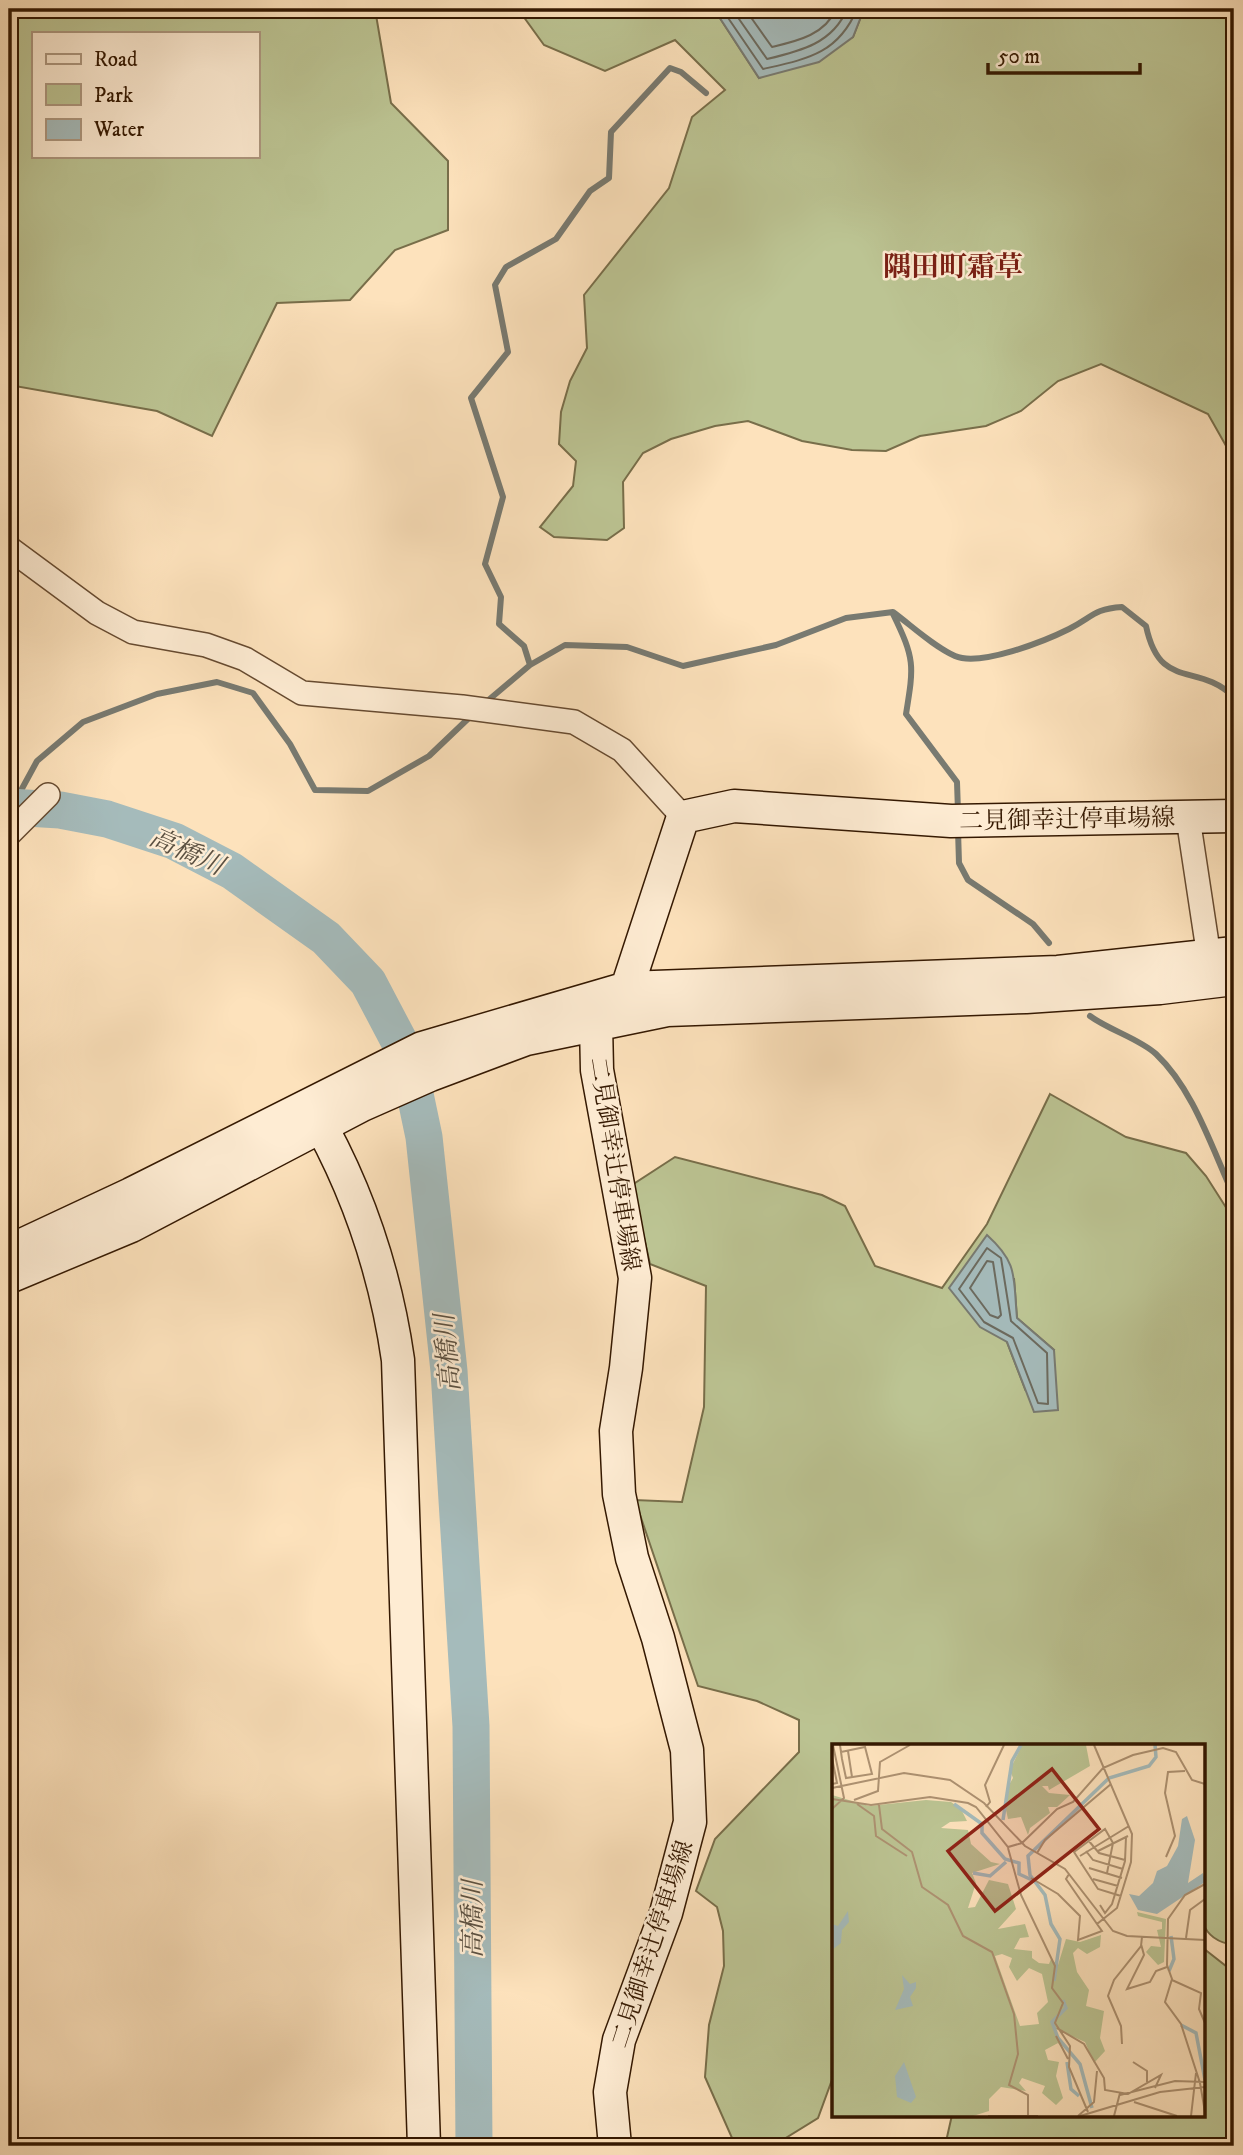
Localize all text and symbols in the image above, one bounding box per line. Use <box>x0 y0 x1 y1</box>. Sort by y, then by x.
legend <box>32 32 259 158</box>
scale bar <box>988 32 1140 76</box>
text: 50 m <box>998 44 1040 70</box>
text: Road <box>94 47 138 73</box>
text: Park <box>94 83 134 109</box>
text: Water <box>93 117 144 143</box>
district label: 隅田町霜草 <box>883 250 1023 285</box>
street label: 二見御幸辻停車場線 <box>959 803 1175 837</box>
water label: 高橋川 <box>144 821 231 885</box>
street label: 二見御幸辻停車場線 <box>582 1055 646 1273</box>
water label: 高橋川 <box>428 1310 468 1393</box>
inset map <box>832 1744 1204 2116</box>
street label: 二見御幸辻停車場線 <box>605 1837 701 2052</box>
water label: 高橋川 <box>457 1877 490 1958</box>

